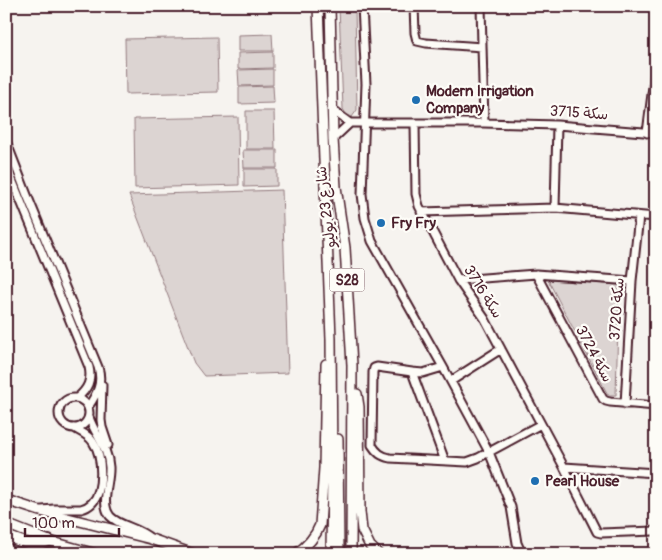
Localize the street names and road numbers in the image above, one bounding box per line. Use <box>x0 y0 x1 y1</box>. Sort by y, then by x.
street label: سكة 3715 <box>549 101 609 125</box>
street label: شارع 23 يوليو <box>312 165 341 250</box>
street label: سكة 3716 <box>459 262 507 322</box>
road number: S28 <box>330 268 364 292</box>
street label: سكة 3720 <box>605 277 629 341</box>
street label: سكة 3724 <box>571 322 617 386</box>

